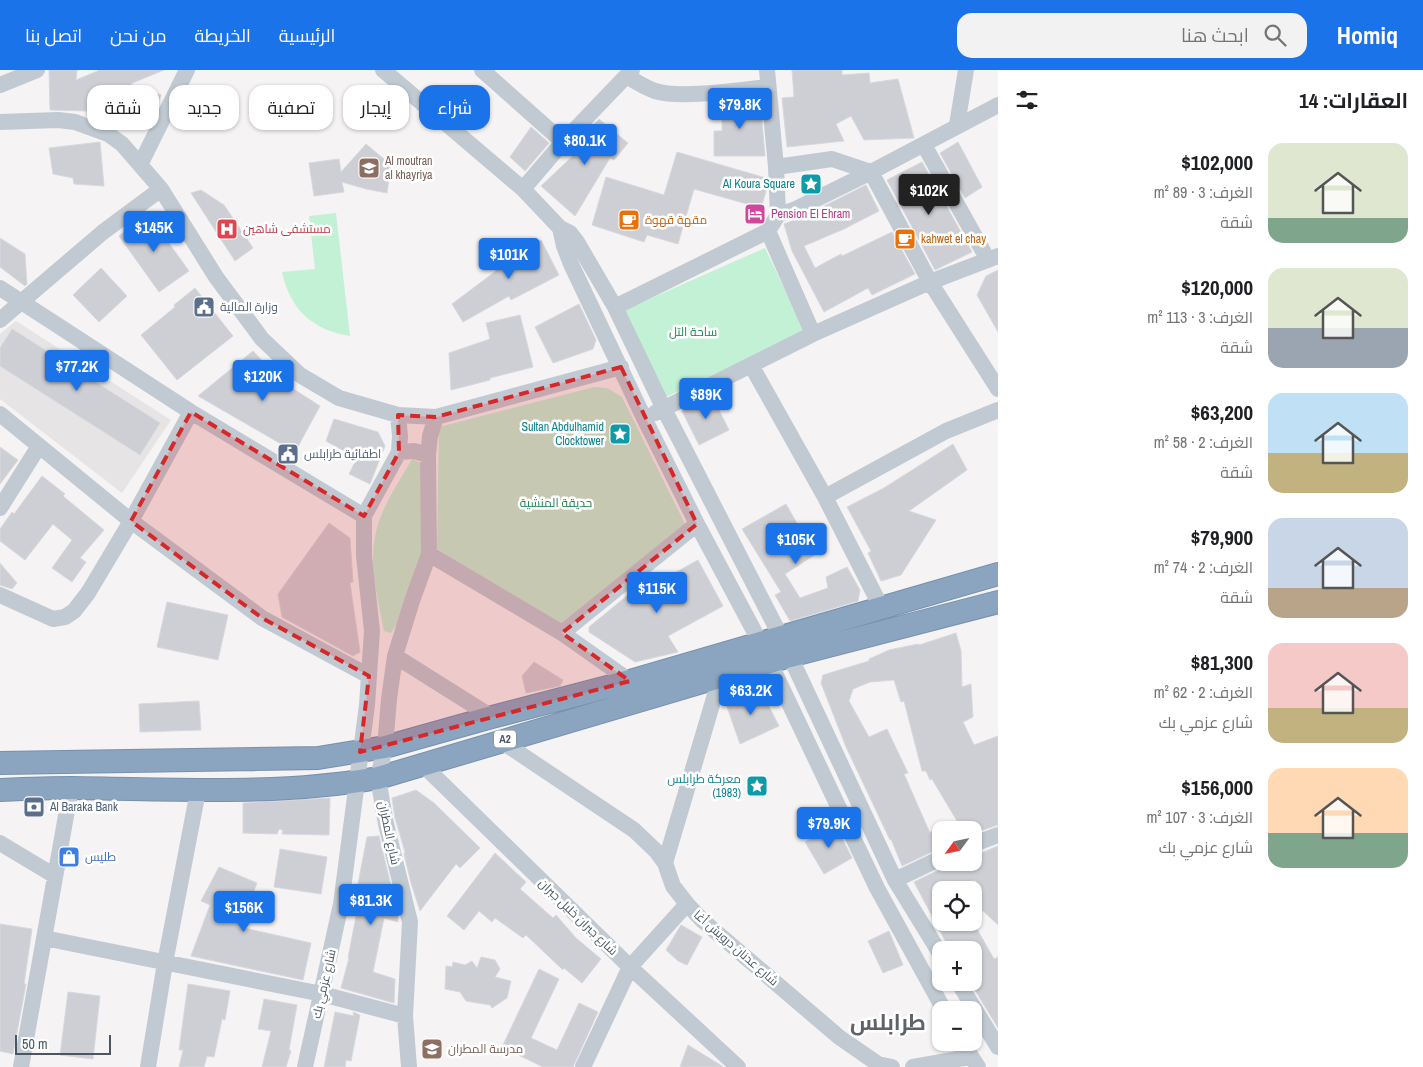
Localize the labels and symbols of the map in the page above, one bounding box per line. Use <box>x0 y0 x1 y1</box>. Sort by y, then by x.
pin: $79.8K <box>699 88 781 130</box>
pin: $80.1K <box>544 124 626 166</box>
place label: Al moutran al khayriya <box>384 153 433 183</box>
school or university icon: Al moutran al khayriya <box>357 156 381 180</box>
place icon: Al Koura Square <box>799 172 823 196</box>
pin: $102K <box>894 174 964 216</box>
place label: Al Koura Square <box>722 176 795 192</box>
hotel icon: Pension El Ehram <box>743 202 767 226</box>
place label: Pension El Ehram <box>771 206 850 222</box>
cafe icon: مقهة قهوة <box>617 208 641 232</box>
pin: $145K <box>119 210 189 253</box>
place label: مقهة قهوة <box>645 212 707 228</box>
hospital icon: مستشفى شاهين <box>215 217 239 241</box>
place label: مستشفى شاهين <box>243 221 331 237</box>
cafe icon: kahwet el chay <box>893 227 917 251</box>
place label: kahwet el chay <box>921 231 986 247</box>
pin: $101K <box>474 238 544 280</box>
public building icon: وزارة المالية <box>192 295 216 319</box>
place label: وزارة المالية <box>220 299 278 315</box>
park label: ساحة التل <box>669 324 717 340</box>
pin: $77.2K <box>36 350 118 392</box>
pin: $120K <box>228 360 298 402</box>
pin: $89K <box>676 378 736 420</box>
place label: Sultan Abdulhamid Clocktower <box>521 419 605 449</box>
place icon: Sultan Abdulhamid Clocktower <box>608 422 632 446</box>
public building icon: اطفائية طرابلس <box>276 442 300 466</box>
place label: اطفائية طرابلس <box>304 446 381 462</box>
park label: حديقة المنشية <box>520 495 592 511</box>
pin: $105K <box>761 522 831 565</box>
pin: $115K <box>622 572 692 614</box>
pin: $63.2K <box>710 674 792 716</box>
road number: A2 <box>494 731 516 748</box>
place label: معركة طرابلس (1983) <box>667 771 741 801</box>
place icon: معركة طرابلس (1983) <box>745 774 769 798</box>
bank icon: Al Baraka Bank <box>22 795 46 819</box>
place label: Al Baraka Bank <box>49 799 118 815</box>
street label: شارع المطران <box>374 800 404 866</box>
pin: $79.9K <box>788 806 870 849</box>
north arrow <box>932 821 982 871</box>
shop icon: طليس <box>57 845 81 869</box>
place label: طليس <box>85 849 116 865</box>
street label: شارع جبران خليل جبران <box>535 875 621 959</box>
pin: $81.3K <box>330 884 412 926</box>
pin: $156K <box>209 890 279 933</box>
street label: شارع عدنان درويش أغا <box>690 907 782 989</box>
street label: شارع عزمي بك <box>308 948 342 1021</box>
district label: طرابلس <box>850 1007 926 1037</box>
scale bar <box>15 1032 111 1055</box>
school or university icon: مدرسة المطران <box>420 1037 444 1061</box>
place label: مدرسة المطران <box>448 1041 523 1057</box>

